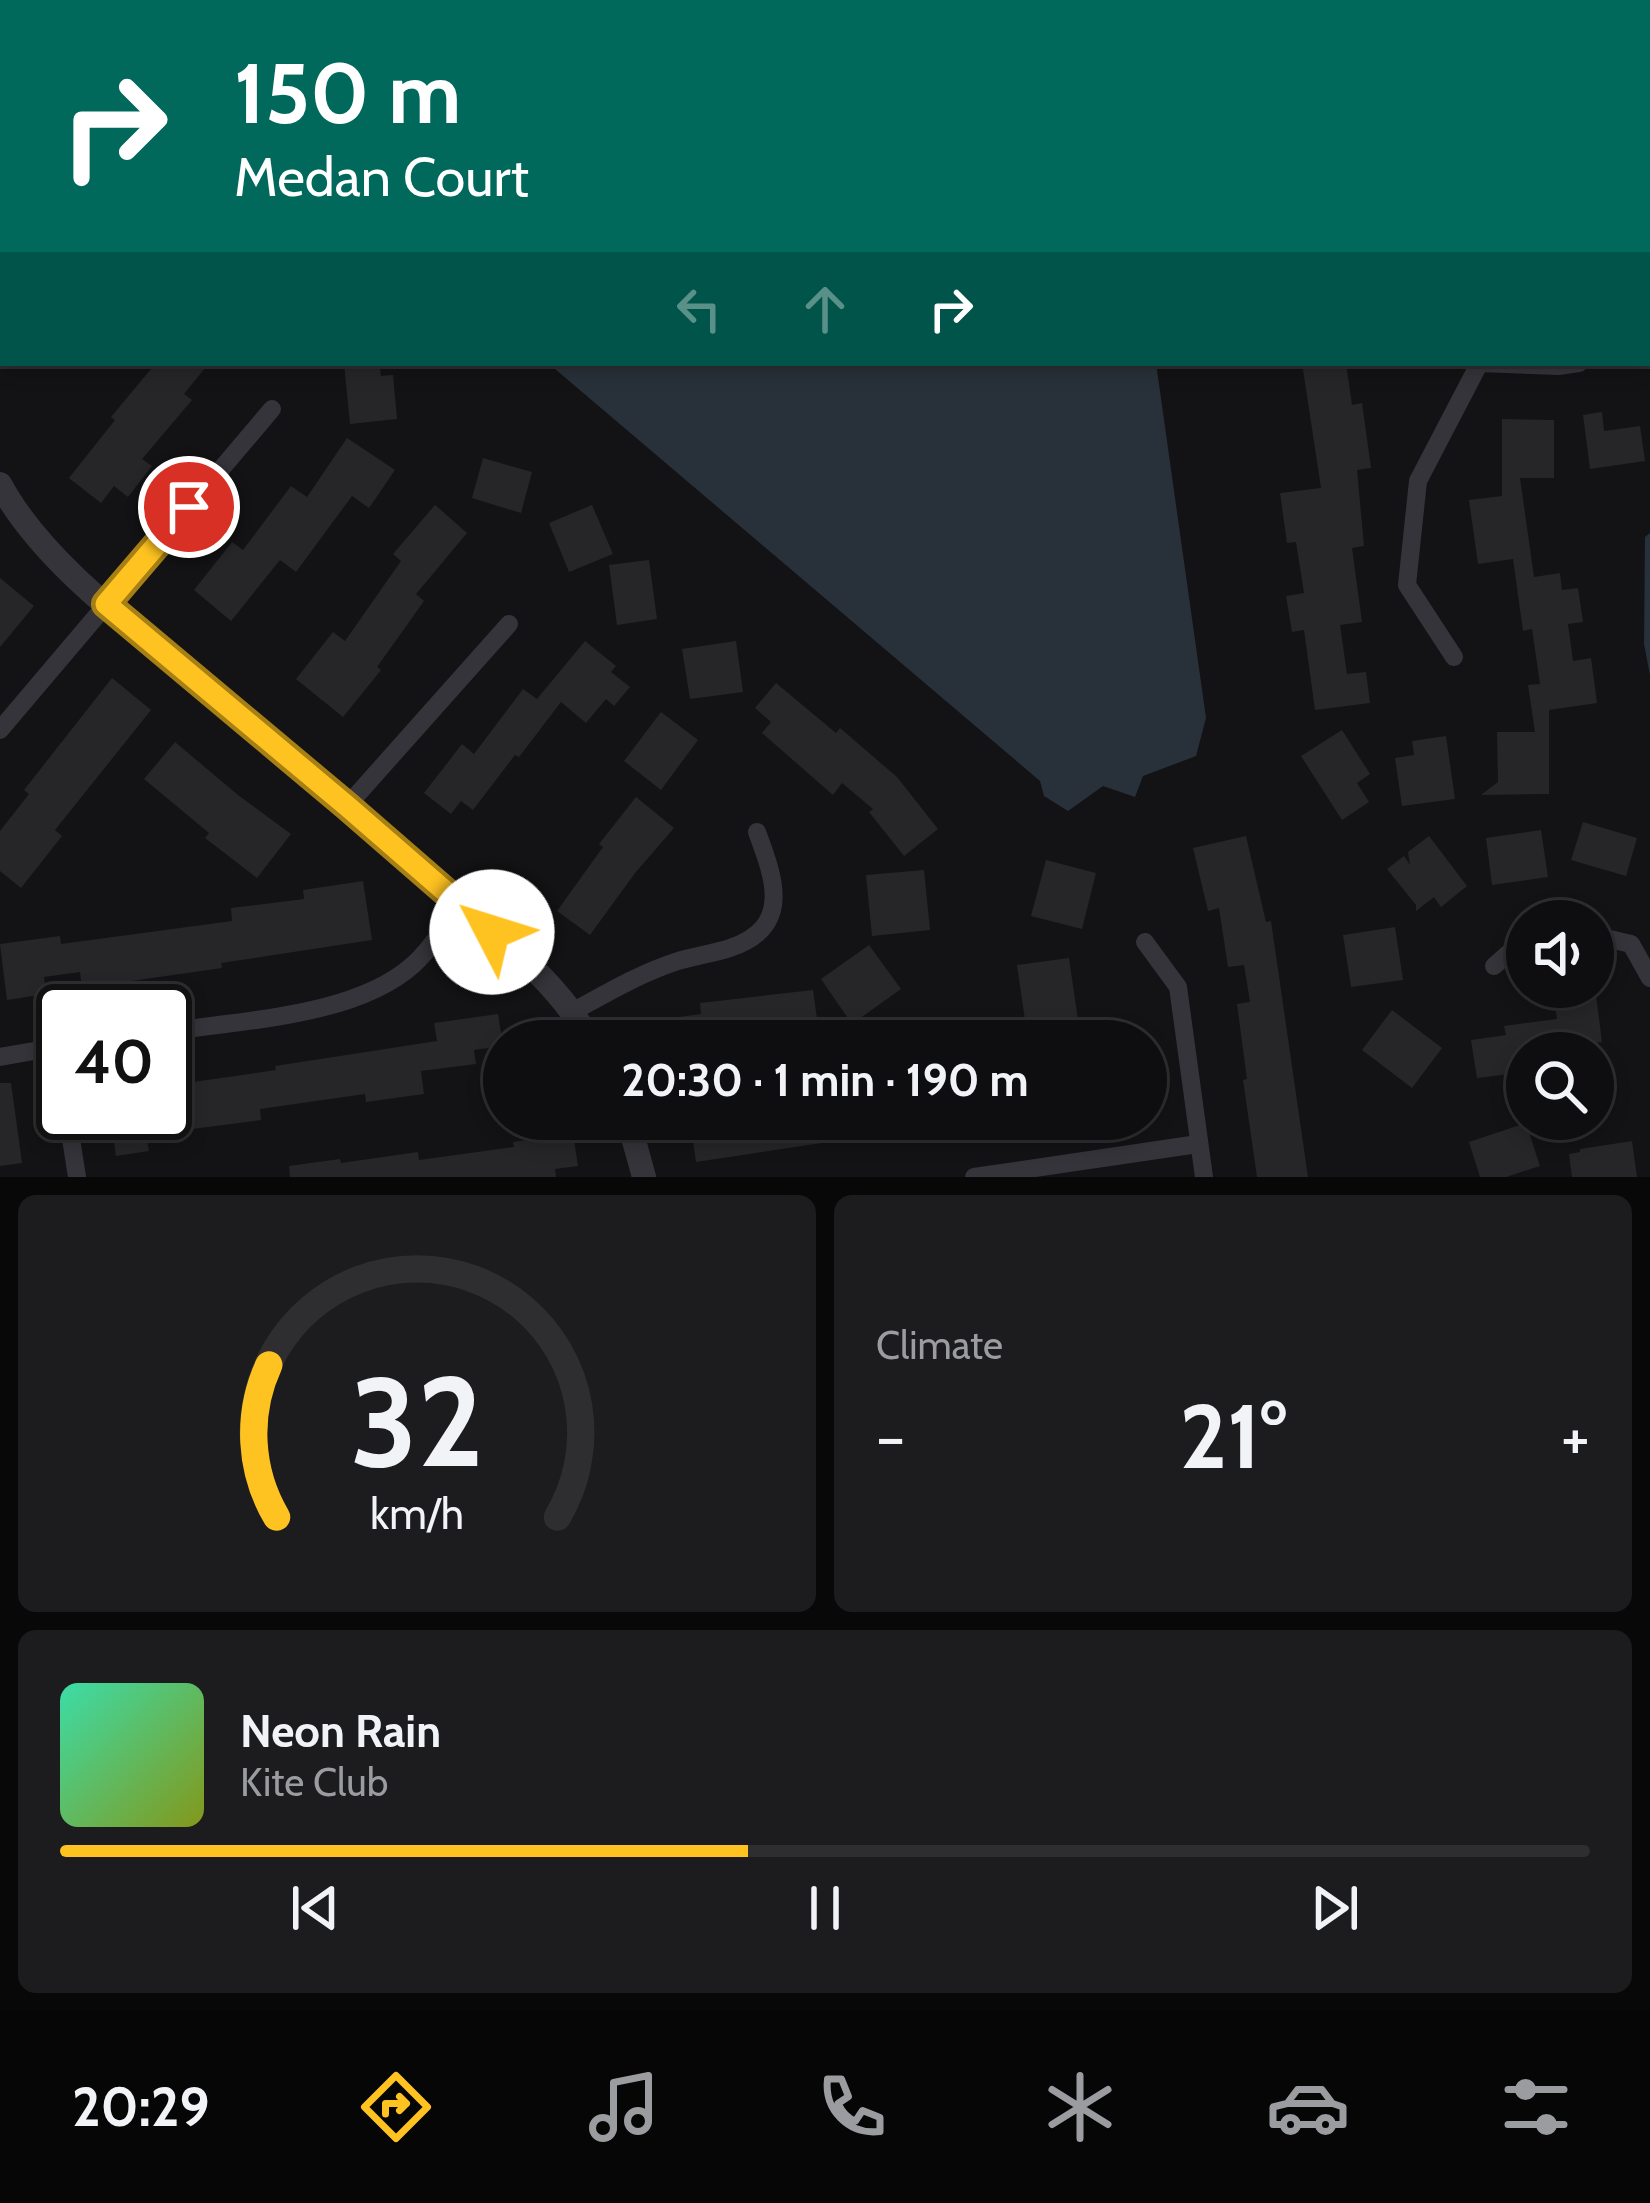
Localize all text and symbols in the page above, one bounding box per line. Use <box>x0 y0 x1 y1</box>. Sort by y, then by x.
text: 150 m <box>234 42 461 144</box>
icon: right <box>36 48 192 204</box>
text: Medan Court <box>234 144 529 210</box>
icon: left <box>666 276 732 342</box>
icon: ahead <box>792 276 858 342</box>
icon: right <box>918 276 984 342</box>
pin <box>138 456 240 558</box>
icon: arrive <box>156 474 222 540</box>
position arrow <box>429 869 555 995</box>
map controls <box>1506 900 1614 1140</box>
button: sound <box>1506 900 1614 1008</box>
speed limit sign: 40 <box>36 984 192 1140</box>
button: search <box>1506 1032 1614 1140</box>
text: 20:30 · 1 min · 190 m <box>621 1053 1029 1107</box>
text: Climate <box>876 1321 1003 1369</box>
text: 32 <box>350 1346 484 1497</box>
text: 21° <box>1180 1381 1286 1491</box>
text: − <box>876 1396 905 1477</box>
text: + <box>1561 1396 1590 1477</box>
text: km/h <box>370 1487 464 1539</box>
text: Neon Rain <box>240 1704 441 1758</box>
text: Kite Club <box>240 1758 388 1806</box>
icon: previous <box>282 1875 348 1941</box>
icon: pause <box>792 1875 858 1941</box>
icon: next <box>1302 1875 1368 1941</box>
icon: directions <box>354 2065 438 2149</box>
icon: music <box>582 2065 666 2149</box>
icon: phone <box>810 2065 894 2149</box>
icon: climate <box>1038 2065 1122 2149</box>
icon: car <box>1266 2065 1350 2149</box>
icon: filters <box>1494 2065 1578 2149</box>
text: 20:29 <box>72 2074 210 2140</box>

